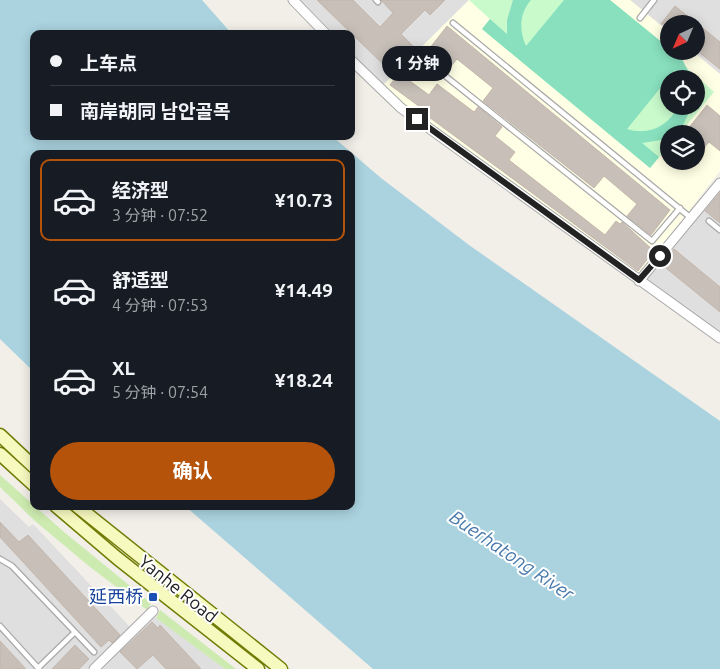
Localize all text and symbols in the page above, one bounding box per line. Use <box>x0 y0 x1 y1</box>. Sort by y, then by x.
north arrow <box>660 15 705 60</box>
map controls <box>660 15 705 170</box>
callout: 1 分钟 <box>382 46 452 82</box>
text: 上车点 <box>80 52 137 74</box>
text: 1 分钟 <box>395 54 439 72</box>
button: locate <box>660 70 705 115</box>
text: 南岸胡同 남안골목 <box>80 100 230 122</box>
route end <box>406 108 428 130</box>
button: layers <box>660 125 705 170</box>
icon: car <box>52 178 97 223</box>
text: 经济型 <box>112 179 169 201</box>
text: ¥10.73 <box>275 189 333 211</box>
text: 3 分钟 · 07:52 <box>112 206 208 224</box>
route start <box>649 245 671 267</box>
icon: car <box>52 268 97 313</box>
text: 舒适型 <box>112 269 169 291</box>
text: ¥14.49 <box>275 279 333 301</box>
text: 4 分钟 · 07:53 <box>112 296 208 314</box>
text: XL <box>112 357 135 379</box>
icon: car <box>52 358 97 403</box>
text: ¥18.24 <box>275 369 333 391</box>
text: 5 分钟 · 07:54 <box>112 383 208 401</box>
button: 确认 <box>50 442 335 500</box>
water label: Buerhatong River <box>446 505 579 605</box>
street label: Yanhe Road <box>135 551 222 626</box>
place label: 延西桥 <box>89 586 143 606</box>
marker: 延西桥 <box>147 591 159 603</box>

